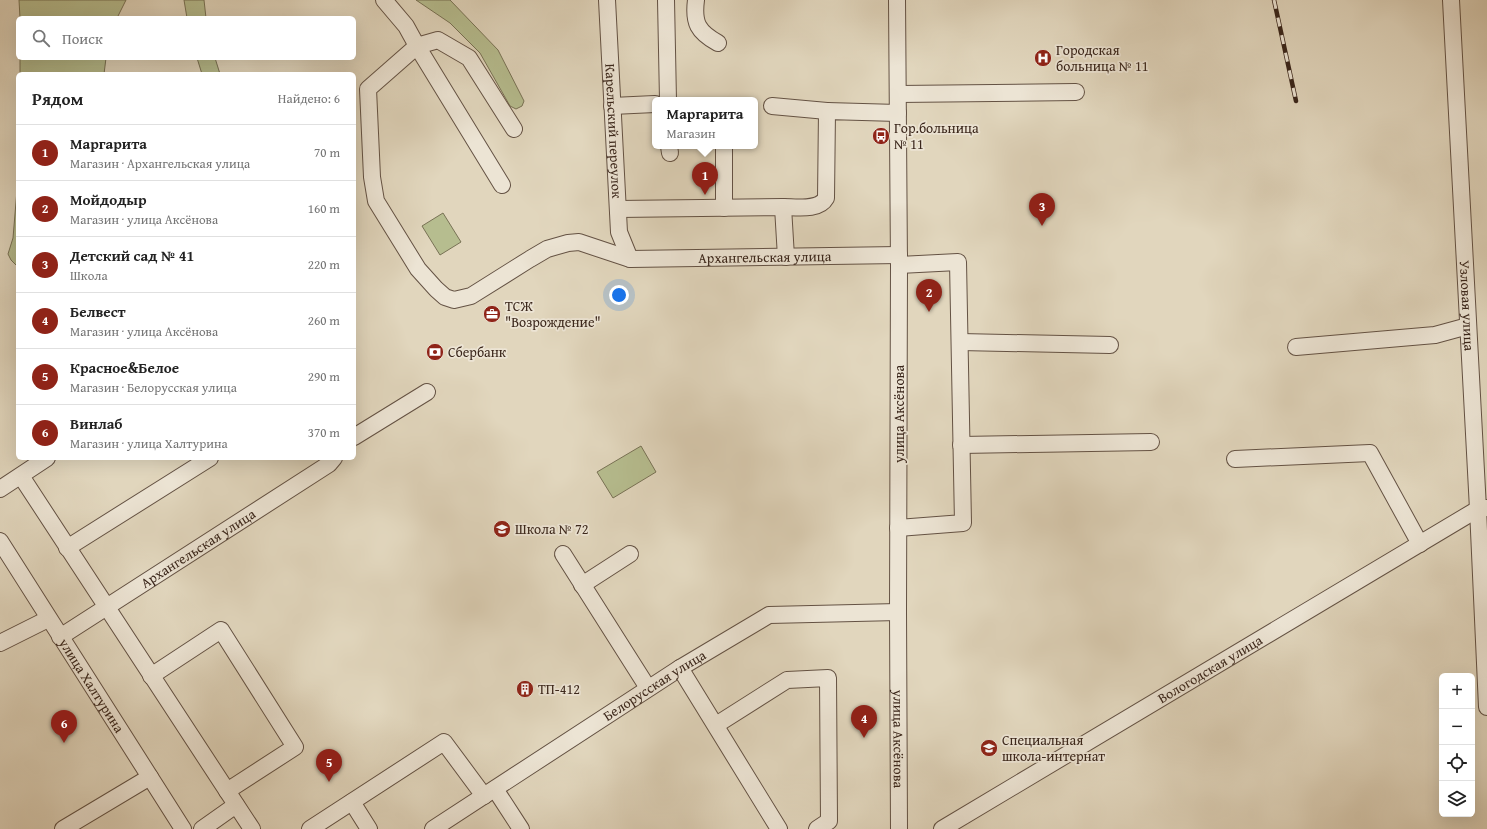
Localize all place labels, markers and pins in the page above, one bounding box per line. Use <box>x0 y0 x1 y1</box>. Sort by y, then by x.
place label: Городская больница № 11 <box>1056 40 1149 76</box>
hospital icon: Городская больница № 11 <box>1033 48 1053 68</box>
place label: Гор.больница № 11 <box>894 118 979 154</box>
bus stop icon: Гор.больница № 11 <box>871 126 891 146</box>
pin: 1 <box>692 162 718 195</box>
pin: 3 <box>1029 193 1055 226</box>
pin: 2 <box>916 279 942 312</box>
place label: ТСЖ "Возрождение" <box>505 296 601 332</box>
office icon: ТСЖ "Возрождение" <box>482 304 502 324</box>
bank icon: Сбербанк <box>425 342 445 362</box>
place label: Сбербанк <box>448 342 507 362</box>
school or university icon: Школа № 72 <box>492 519 512 539</box>
place label: Школа № 72 <box>515 519 588 539</box>
building icon: ТП-412 <box>515 679 535 699</box>
place label: ТП-412 <box>538 679 580 699</box>
pin: 4 <box>851 705 877 738</box>
pin: 6 <box>51 710 77 743</box>
place label: Специальная школа-интернат <box>1002 730 1105 766</box>
school or university icon: Специальная школа-интернат <box>979 738 999 758</box>
pin: 5 <box>316 749 342 782</box>

